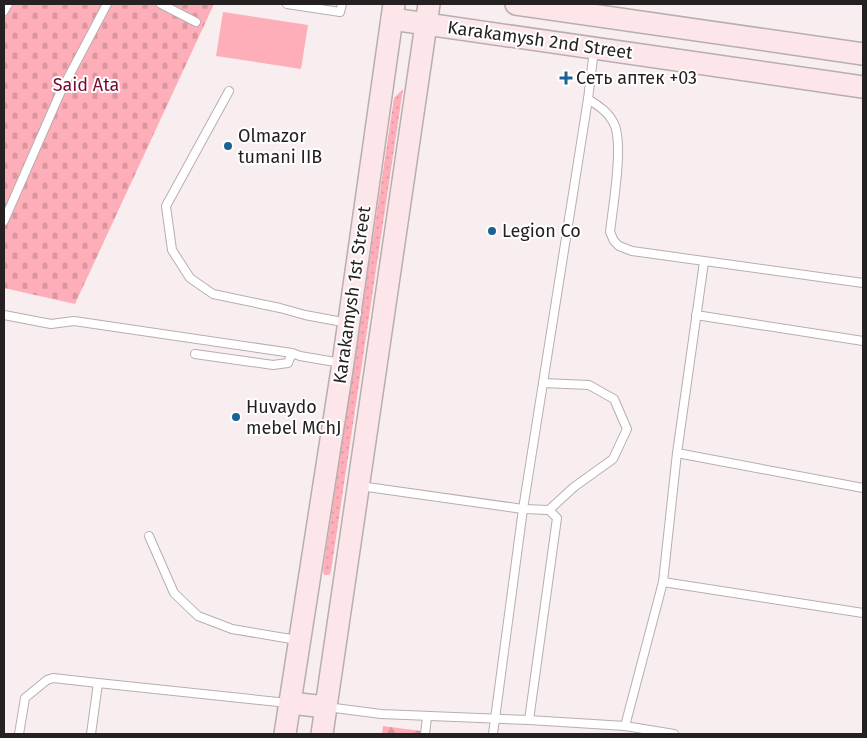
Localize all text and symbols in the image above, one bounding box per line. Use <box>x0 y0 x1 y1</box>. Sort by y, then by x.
street label: Karakamysh 2nd Street <box>446 16 634 64</box>
place label: Сеть аптек +03 <box>576 67 697 89</box>
marker: Сеть аптек +03 <box>560 72 572 84</box>
park label: Said Ata <box>53 74 119 96</box>
place label: Olmazor tumani IIB <box>238 125 322 168</box>
marker: Olmazor tumani IIB <box>222 140 234 152</box>
street label: Karakamysh 1st Street <box>329 204 375 385</box>
place label: Legion Co <box>502 220 581 242</box>
marker: Legion Co <box>486 225 498 237</box>
place label: Huvaydo mebel MChJ <box>246 396 342 439</box>
marker: Huvaydo mebel MChJ <box>230 411 242 423</box>

